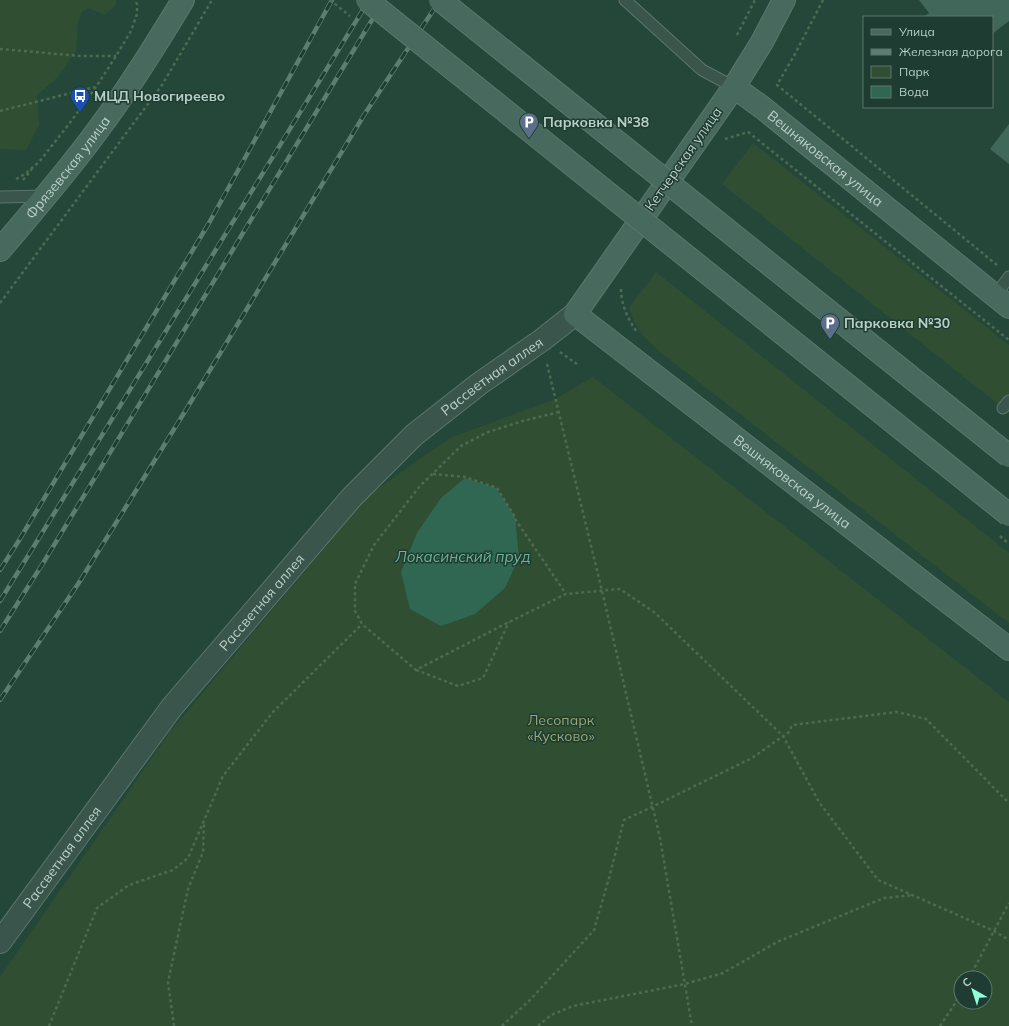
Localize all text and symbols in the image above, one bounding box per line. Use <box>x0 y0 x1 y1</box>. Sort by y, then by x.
legend <box>863 16 993 108</box>
text: Улица <box>898 24 935 39</box>
text: Железная дорога <box>899 44 1003 59</box>
text: Парк <box>899 64 930 79</box>
text: Вода <box>899 84 929 99</box>
bus stop icon: МЦД Новогиреево <box>69 85 91 113</box>
place label: МЦД Новогиреево <box>94 87 225 105</box>
street label: Кетчерская улица <box>640 104 726 214</box>
street label: Вешняковская улица <box>764 106 887 211</box>
parking icon: Парковка №38 <box>518 111 540 139</box>
street label: Фрязевская улица <box>21 112 114 223</box>
place label: Парковка №38 <box>543 113 649 131</box>
parking icon: Парковка №30 <box>819 312 841 340</box>
place label: Парковка №30 <box>844 314 950 332</box>
street label: Рассветная аллея <box>437 333 547 420</box>
street label: Вешняковская улица <box>730 431 855 533</box>
water label: Локасинский пруд <box>394 547 531 566</box>
street label: Рассветная аллея <box>215 550 308 655</box>
park label: Лесопарк «Кусково» <box>527 711 595 745</box>
street label: Рассветная аллея <box>19 803 105 912</box>
north arrow <box>953 970 993 1010</box>
text: С <box>959 974 974 990</box>

